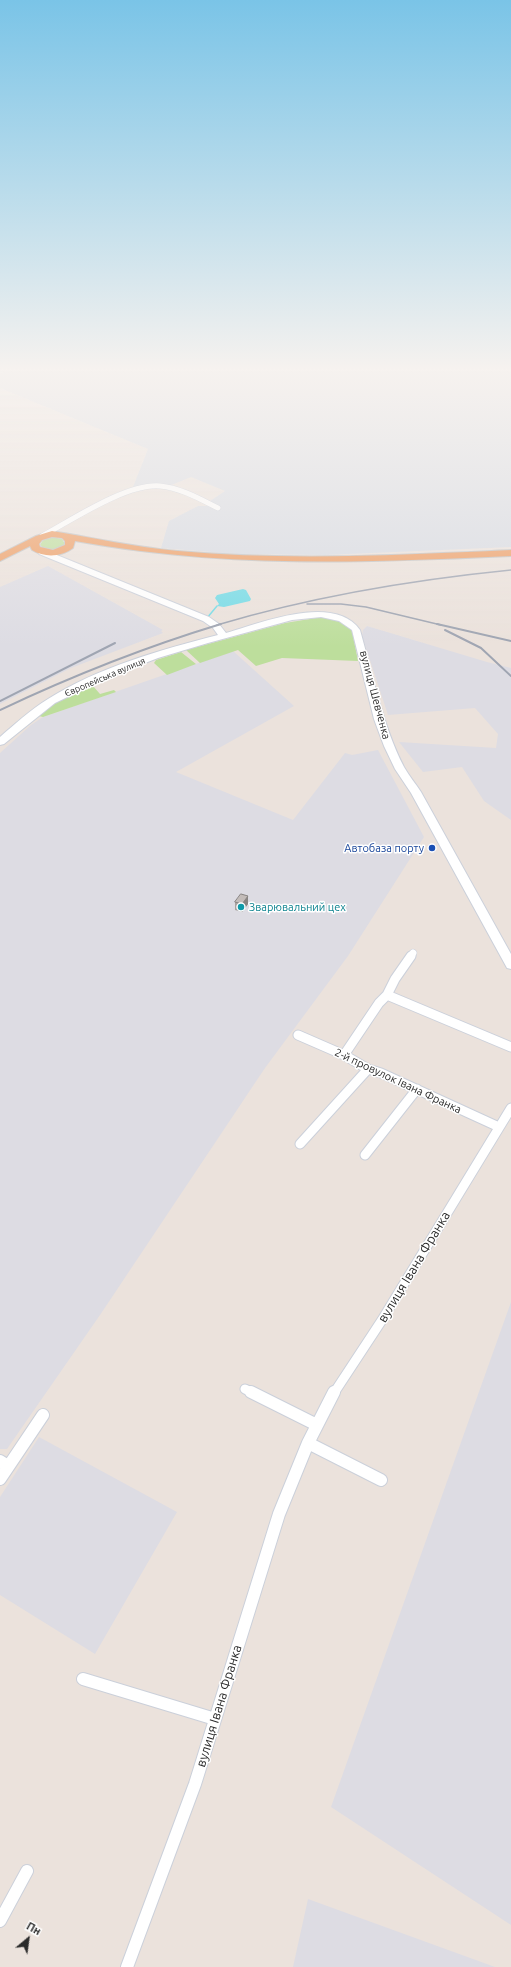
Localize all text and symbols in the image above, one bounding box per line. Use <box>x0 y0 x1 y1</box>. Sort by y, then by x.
street label: вулиця Шевченка <box>357 649 393 741</box>
street label: Європейська вулиця <box>63 655 147 699</box>
place label: Автобаза порту <box>344 841 424 855</box>
marker: Автобаза порту <box>427 843 437 853</box>
place label: Зварювальний цех <box>249 900 346 914</box>
marker: Зварювальний цех <box>236 902 246 912</box>
street label: 2-й провулок Івана Франка <box>333 1046 463 1116</box>
street label: вулиця Івана Франка <box>375 1209 453 1325</box>
street label: вулиця Івана Франка <box>193 1643 245 1769</box>
north arrow <box>8 1919 48 1959</box>
text: Пн <box>25 1920 43 1937</box>

